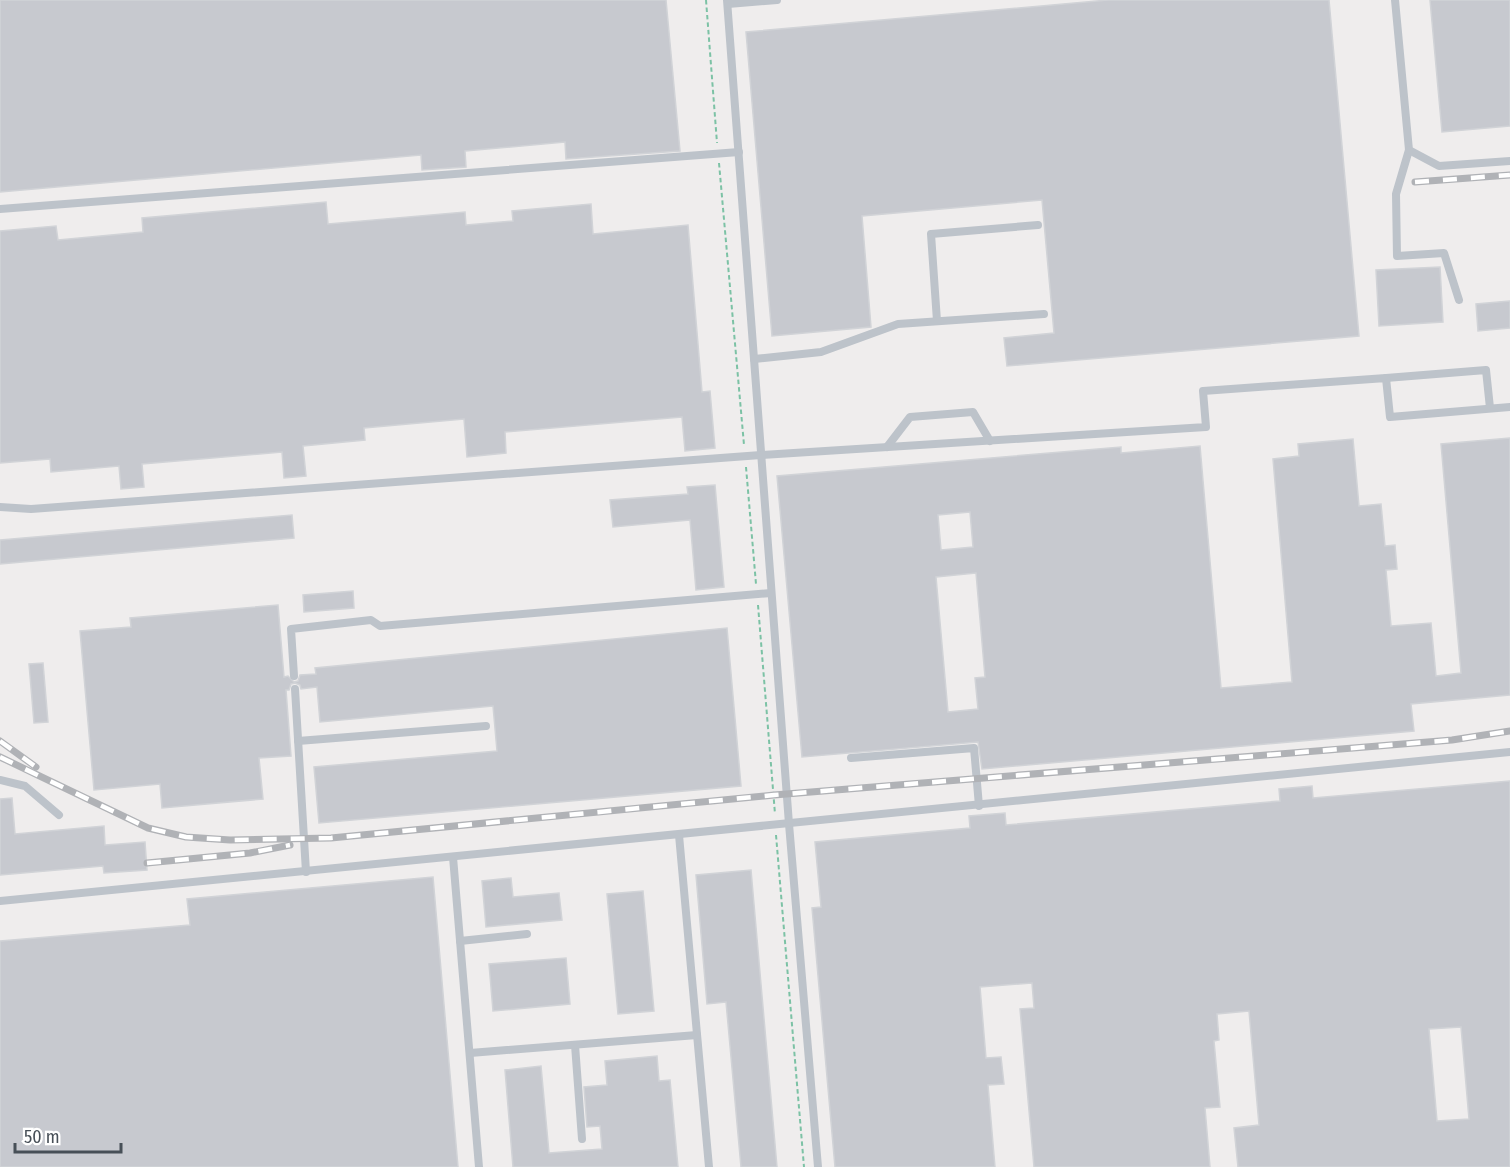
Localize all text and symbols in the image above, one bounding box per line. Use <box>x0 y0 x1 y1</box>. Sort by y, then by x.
scale bar <box>15 1116 122 1154</box>
text: 50 m <box>24 1126 60 1148</box>

